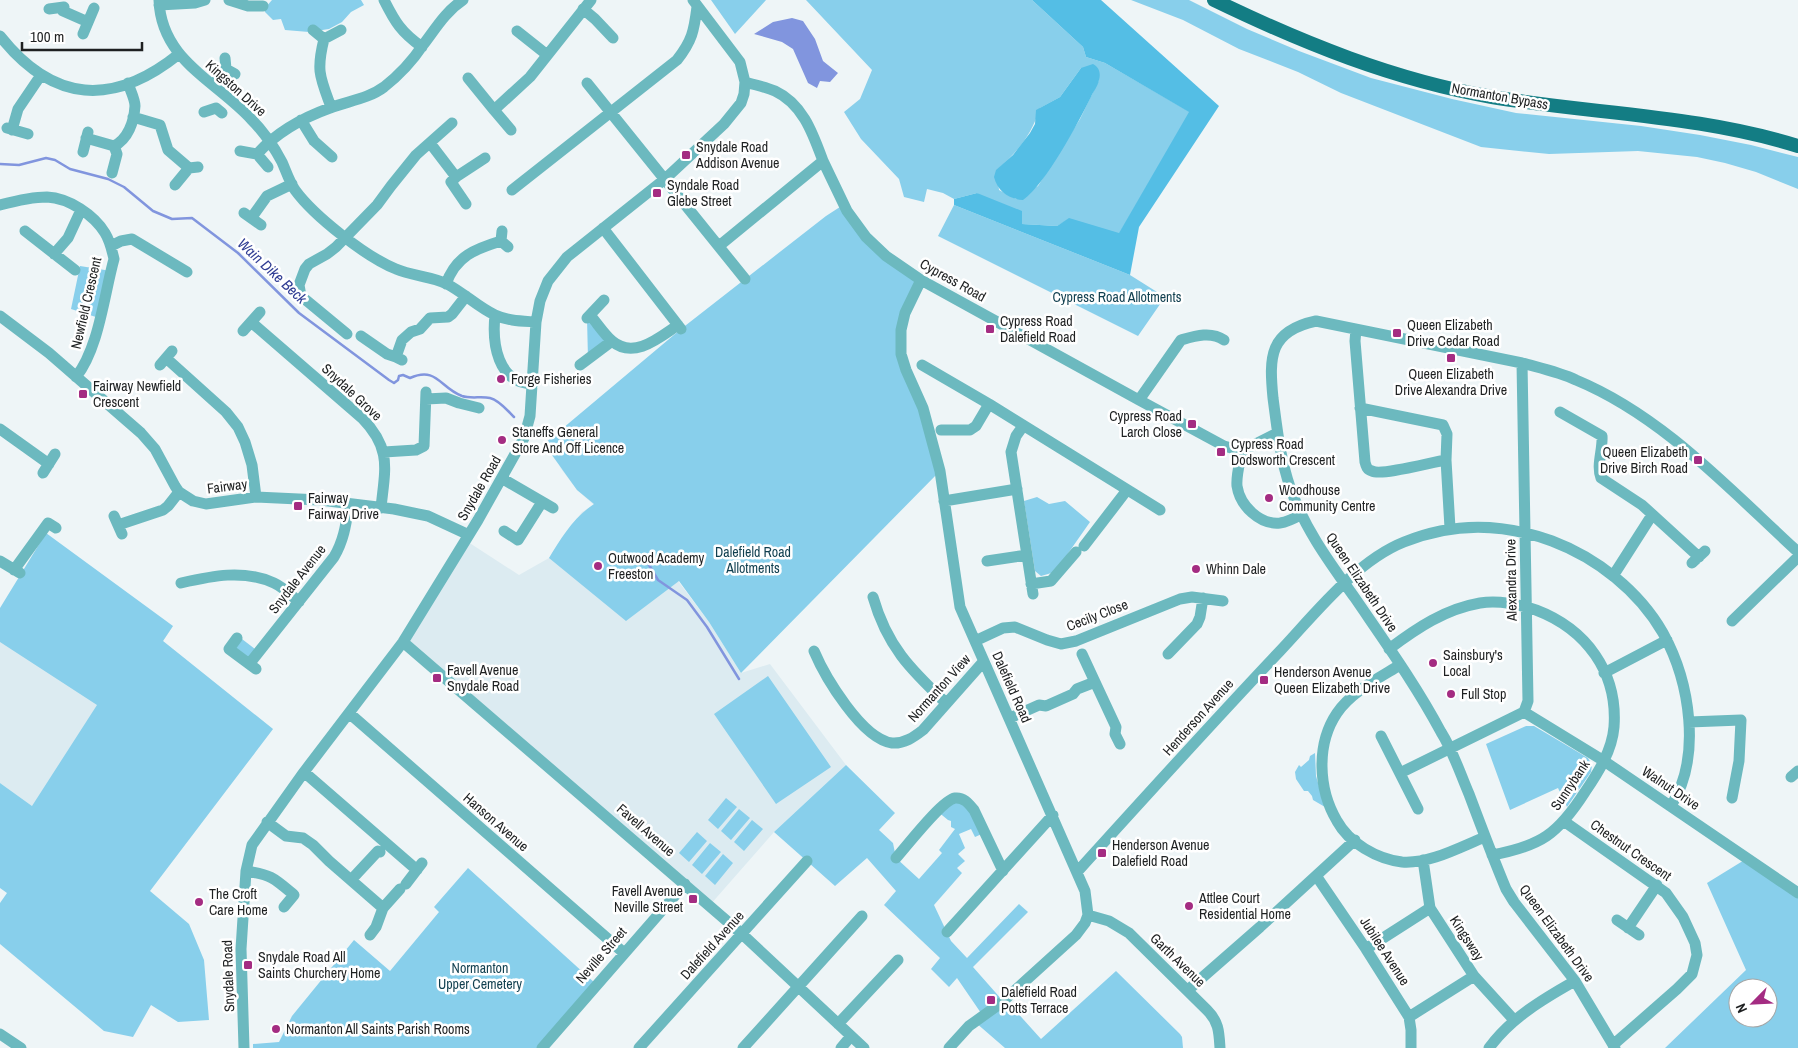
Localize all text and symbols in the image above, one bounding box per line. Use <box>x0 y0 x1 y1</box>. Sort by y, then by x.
scale bar <box>22 20 142 52</box>
text: 100 m <box>30 26 64 47</box>
street label: Kingston Drive <box>202 56 270 120</box>
street label: Normanton Bypass <box>1450 79 1550 113</box>
place label: Snydale Road Addison Avenue <box>695 138 779 172</box>
marker: Snydale Road Addison Avenue <box>680 149 692 161</box>
place label: Syndale Road Glebe Street <box>667 176 739 210</box>
marker: Syndale Road Glebe Street <box>651 187 663 199</box>
water label: Wain Dike Beck <box>233 233 312 309</box>
street label: Cypress Road <box>917 254 989 306</box>
street label: Newfield Crescent <box>67 255 105 351</box>
park label: Cypress Road Allotments <box>1053 288 1182 306</box>
place label: Cypress Road Dalefield Road <box>1000 312 1076 346</box>
place label: Queen Elizabeth Drive Cedar Road <box>1407 316 1500 350</box>
marker: Cypress Road Dalefield Road <box>984 323 996 335</box>
marker: Queen Elizabeth Drive Cedar Road <box>1391 327 1403 339</box>
marker: Queen Elizabeth Drive Alexandra Drive <box>1445 352 1457 364</box>
street label: Snydale Grove <box>318 360 386 424</box>
place label: Queen Elizabeth Drive Alexandra Drive <box>1395 365 1507 399</box>
place label: Forge Fisheries <box>511 370 592 388</box>
marker: Forge Fisheries <box>495 373 507 385</box>
place label: Fairway Newfield Crescent <box>93 377 181 411</box>
marker: Fairway Newfield Crescent <box>77 388 89 400</box>
place label: Cypress Road Larch Close <box>1109 407 1182 441</box>
marker: Cypress Road Larch Close <box>1186 418 1198 430</box>
place label: Staneffs General Store And Off Licence <box>512 423 624 457</box>
marker: Staneffs General Store And Off Licence <box>496 434 508 446</box>
place label: Cypress Road Dodsworth Crescent <box>1231 435 1335 469</box>
place label: Queen Elizabeth Drive Birch Road <box>1600 443 1688 477</box>
marker: Cypress Road Dodsworth Crescent <box>1215 446 1227 458</box>
street label: Snydale Road <box>453 452 505 524</box>
marker: Queen Elizabeth Drive Birch Road <box>1692 454 1704 466</box>
street label: Fairway <box>206 475 248 497</box>
place label: Woodhouse Community Centre <box>1279 481 1375 515</box>
place label: Fairway Fairway Drive <box>308 489 379 523</box>
marker: Woodhouse Community Centre <box>1263 492 1275 504</box>
marker: Fairway Fairway Drive <box>292 500 304 512</box>
street label: Queen Elizabeth Drive <box>1322 529 1402 635</box>
street label: Alexandra Drive <box>1501 539 1521 622</box>
street label: Snydale Avenue <box>264 541 330 617</box>
park label: Dalefield Road Allotments <box>715 543 791 577</box>
place label: Outwood Academy Freeston <box>608 549 705 583</box>
marker: Outwood Academy Freeston <box>592 560 604 572</box>
place label: Whinn Dale <box>1206 560 1266 578</box>
marker: Whinn Dale <box>1190 563 1202 575</box>
street label: Cecily Close <box>1064 595 1130 635</box>
place label: Sainsbury's Local <box>1443 646 1503 680</box>
street label: Dalefield Road <box>988 649 1036 725</box>
street label: Normanton View <box>904 650 975 726</box>
marker: Sainsbury's Local <box>1427 657 1439 669</box>
place label: Favell Avenue Snydale Road <box>447 661 519 695</box>
place label: Henderson Avenue Queen Elizabeth Drive <box>1274 663 1390 697</box>
marker: Favell Avenue Snydale Road <box>431 672 443 684</box>
marker: Henderson Avenue Queen Elizabeth Drive <box>1258 674 1270 686</box>
street label: Henderson Avenue <box>1159 675 1237 759</box>
place label: Full Stop <box>1461 685 1506 703</box>
marker: Full Stop <box>1445 688 1457 700</box>
street label: Sunnybank <box>1546 756 1594 814</box>
street label: Walnut Drive <box>1639 762 1703 814</box>
street label: Hanson Avenue <box>460 789 532 855</box>
street label: Favell Avenue <box>613 800 679 860</box>
street label: Chestnut Crescent <box>1587 815 1675 885</box>
place label: Henderson Avenue Dalefield Road <box>1112 836 1209 870</box>
marker: Henderson Avenue Dalefield Road <box>1096 847 1108 859</box>
street label: Queen Elizabeth Drive <box>1516 881 1598 985</box>
place label: Favell Avenue Neville Street <box>612 882 683 916</box>
place label: The Croft Care Home <box>209 885 268 919</box>
place label: Attlee Court Residential Home <box>1198 889 1291 923</box>
marker: Favell Avenue Neville Street <box>687 893 699 905</box>
marker: The Croft Care Home <box>193 896 205 908</box>
marker: Attlee Court Residential Home <box>1183 900 1195 912</box>
street label: Dalefield Avenue <box>676 907 748 983</box>
street label: Kingsway <box>1446 912 1488 964</box>
street label: Jubilee Avenue <box>1356 913 1414 989</box>
street label: Neville Street <box>572 923 630 987</box>
street label: Garth Avenue <box>1147 929 1209 991</box>
street label: Snydale Road <box>218 940 238 1012</box>
place label: Snydale Road All Saints Churchery Home <box>258 948 381 982</box>
marker: Snydale Road All Saints Churchery Home <box>242 959 254 971</box>
park label: Normanton Upper Cemetery <box>438 959 522 993</box>
north arrow <box>1728 978 1778 1028</box>
place label: Dalefield Road Potts Terrace <box>1001 983 1077 1017</box>
marker: Dalefield Road Potts Terrace <box>985 994 997 1006</box>
text: N <box>1731 1001 1751 1016</box>
place label: Normanton All Saints Parish Rooms <box>286 1020 470 1038</box>
marker: Normanton All Saints Parish Rooms <box>270 1023 282 1035</box>

